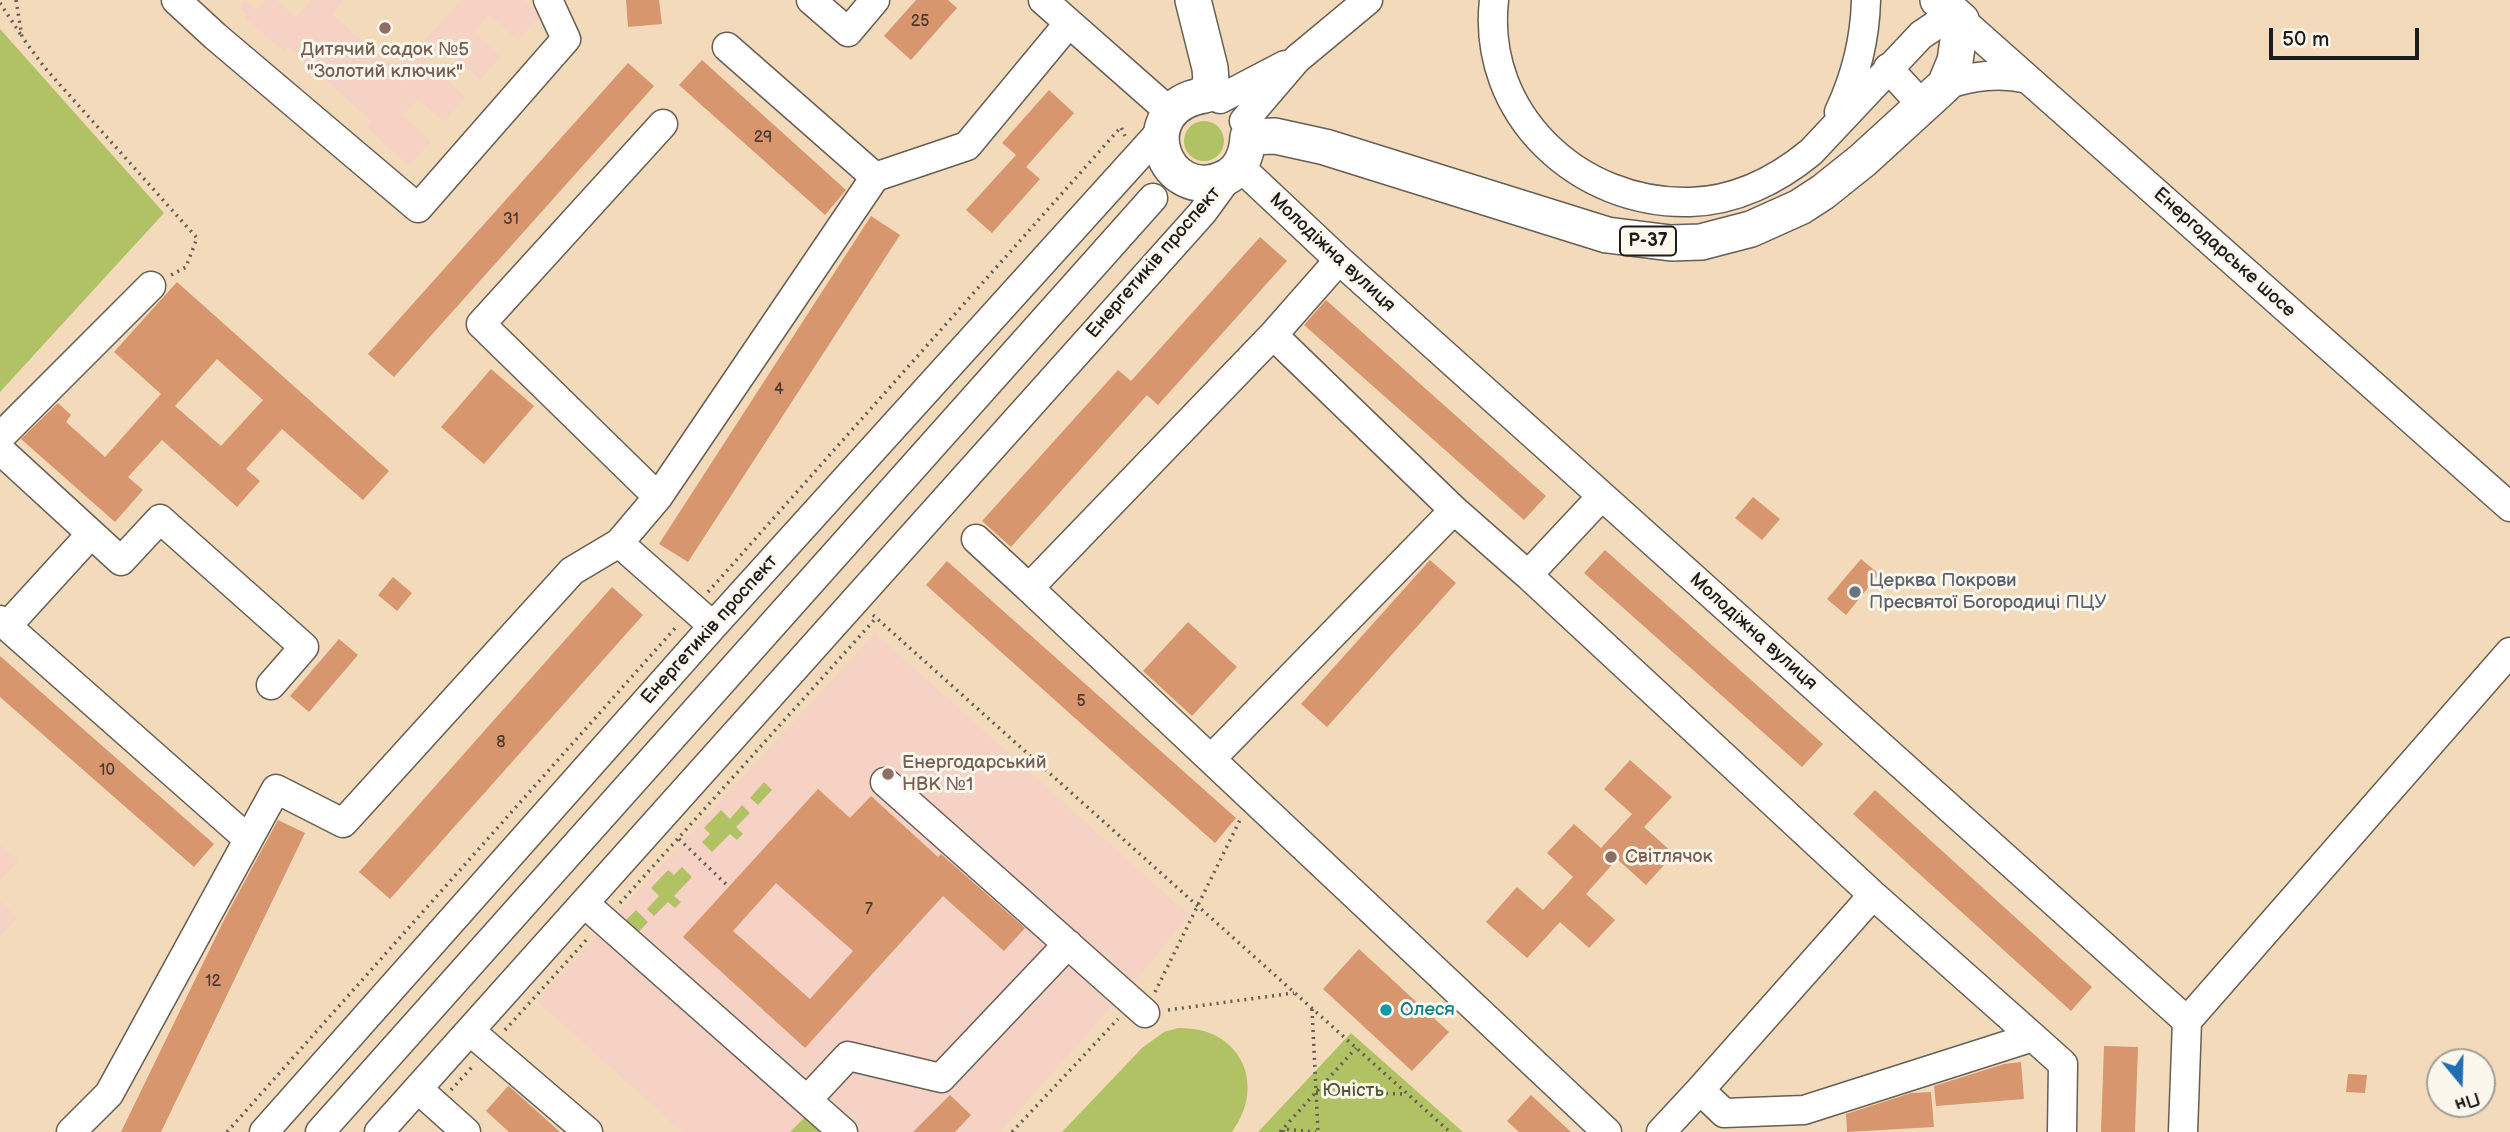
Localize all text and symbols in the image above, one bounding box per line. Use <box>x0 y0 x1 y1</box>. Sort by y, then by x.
house number: 25 <box>911 12 929 32</box>
scale bar <box>2272 14 2422 58</box>
marker: Дитячий садок №5 "Золотий ключик" <box>377 20 393 36</box>
text: 50 m <box>2282 27 2329 52</box>
place label: Дитячий садок №5 "Золотий ключик" <box>301 39 469 83</box>
house number: 29 <box>754 128 772 148</box>
street label: Енергетиків проспект <box>1082 183 1226 343</box>
street label: Енергодарське шосе <box>2148 183 2300 323</box>
street label: Молодіжна вулиця <box>1264 189 1400 317</box>
house number: 31 <box>503 210 519 230</box>
road number: Р-37 <box>1620 227 1676 256</box>
house number: 4 <box>774 380 784 400</box>
street label: Енергетиків проспект <box>637 551 783 709</box>
street label: Молодіжна вулиця <box>1684 569 1822 695</box>
place label: Церква Покрови Пресвятої Богородиці ПЦУ <box>1869 570 2107 614</box>
marker: Церква Покрови Пресвятої Богородиці ПЦУ <box>1847 584 1863 600</box>
house number: 5 <box>1076 692 1086 712</box>
house number: 8 <box>496 733 506 753</box>
place label: Енергодарський НВК №1 <box>902 752 1047 796</box>
house number: 10 <box>99 761 115 781</box>
marker: Енергодарський НВК №1 <box>880 766 896 782</box>
place label: Світлячок <box>1625 846 1712 868</box>
marker: Світлячок <box>1603 849 1619 865</box>
house number: 7 <box>865 900 873 920</box>
house number: 12 <box>205 972 221 992</box>
place label: Олеся <box>1400 999 1455 1021</box>
marker: Олеся <box>1378 1002 1394 1018</box>
north arrow <box>2426 1048 2496 1118</box>
park label: Юність <box>1322 1080 1384 1102</box>
text: Пн <box>2452 1086 2483 1116</box>

